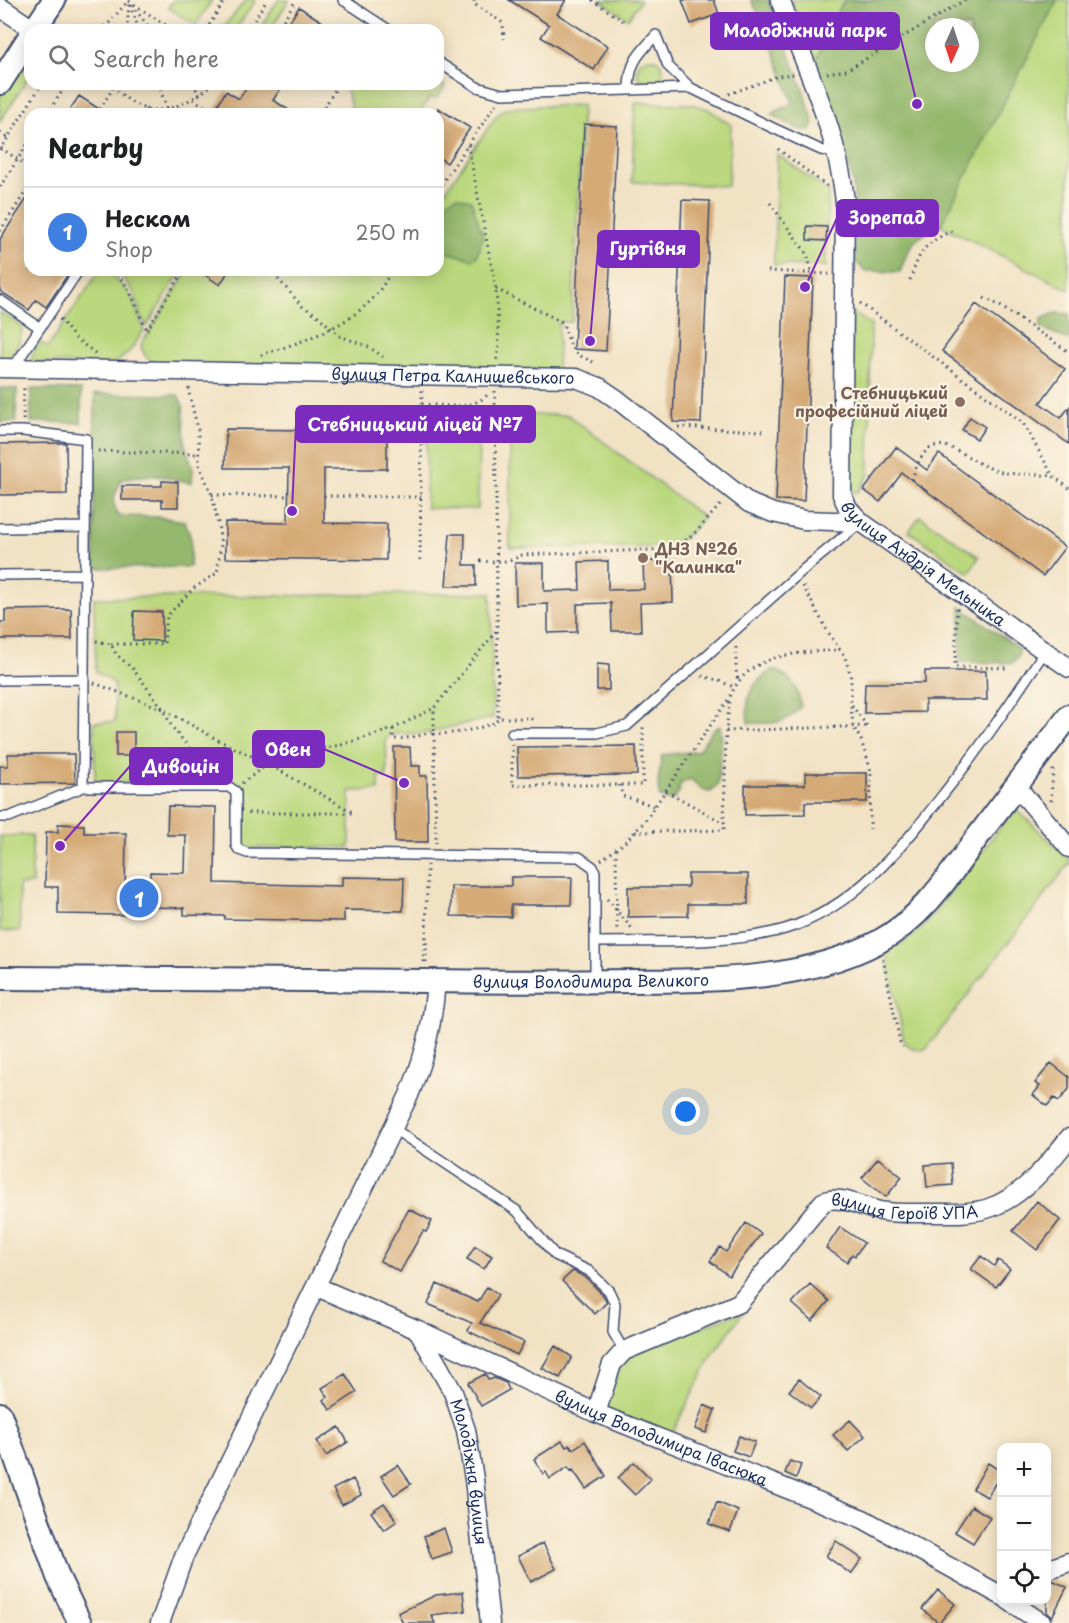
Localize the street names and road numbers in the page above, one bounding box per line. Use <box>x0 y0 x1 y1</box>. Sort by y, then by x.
street label: вулиця Петра Калнишевського <box>331 361 575 389</box>
street label: вулиця Андрія Мельника <box>836 497 1011 631</box>
street label: вулиця Володимира Великого <box>473 967 709 993</box>
street label: вулиця Героїв УПА <box>831 1186 979 1224</box>
street label: вулиця Володимира Івасюка <box>551 1383 772 1491</box>
street label: Молодіжна вулиця <box>445 1395 494 1546</box>

